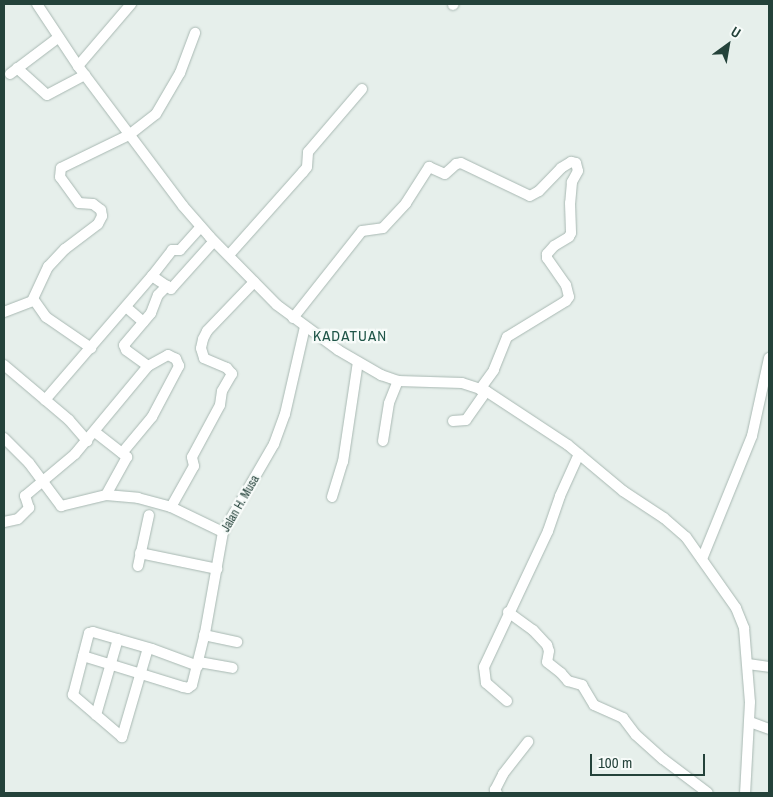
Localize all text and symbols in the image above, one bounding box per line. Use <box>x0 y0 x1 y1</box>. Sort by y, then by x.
north arrow <box>703 20 753 70</box>
text: U <box>728 22 744 42</box>
district label: KADATUAN <box>312 327 388 345</box>
street label: Jalan H. Musa <box>219 473 263 535</box>
scale bar <box>593 744 708 776</box>
text: 100 m <box>598 752 632 773</box>

